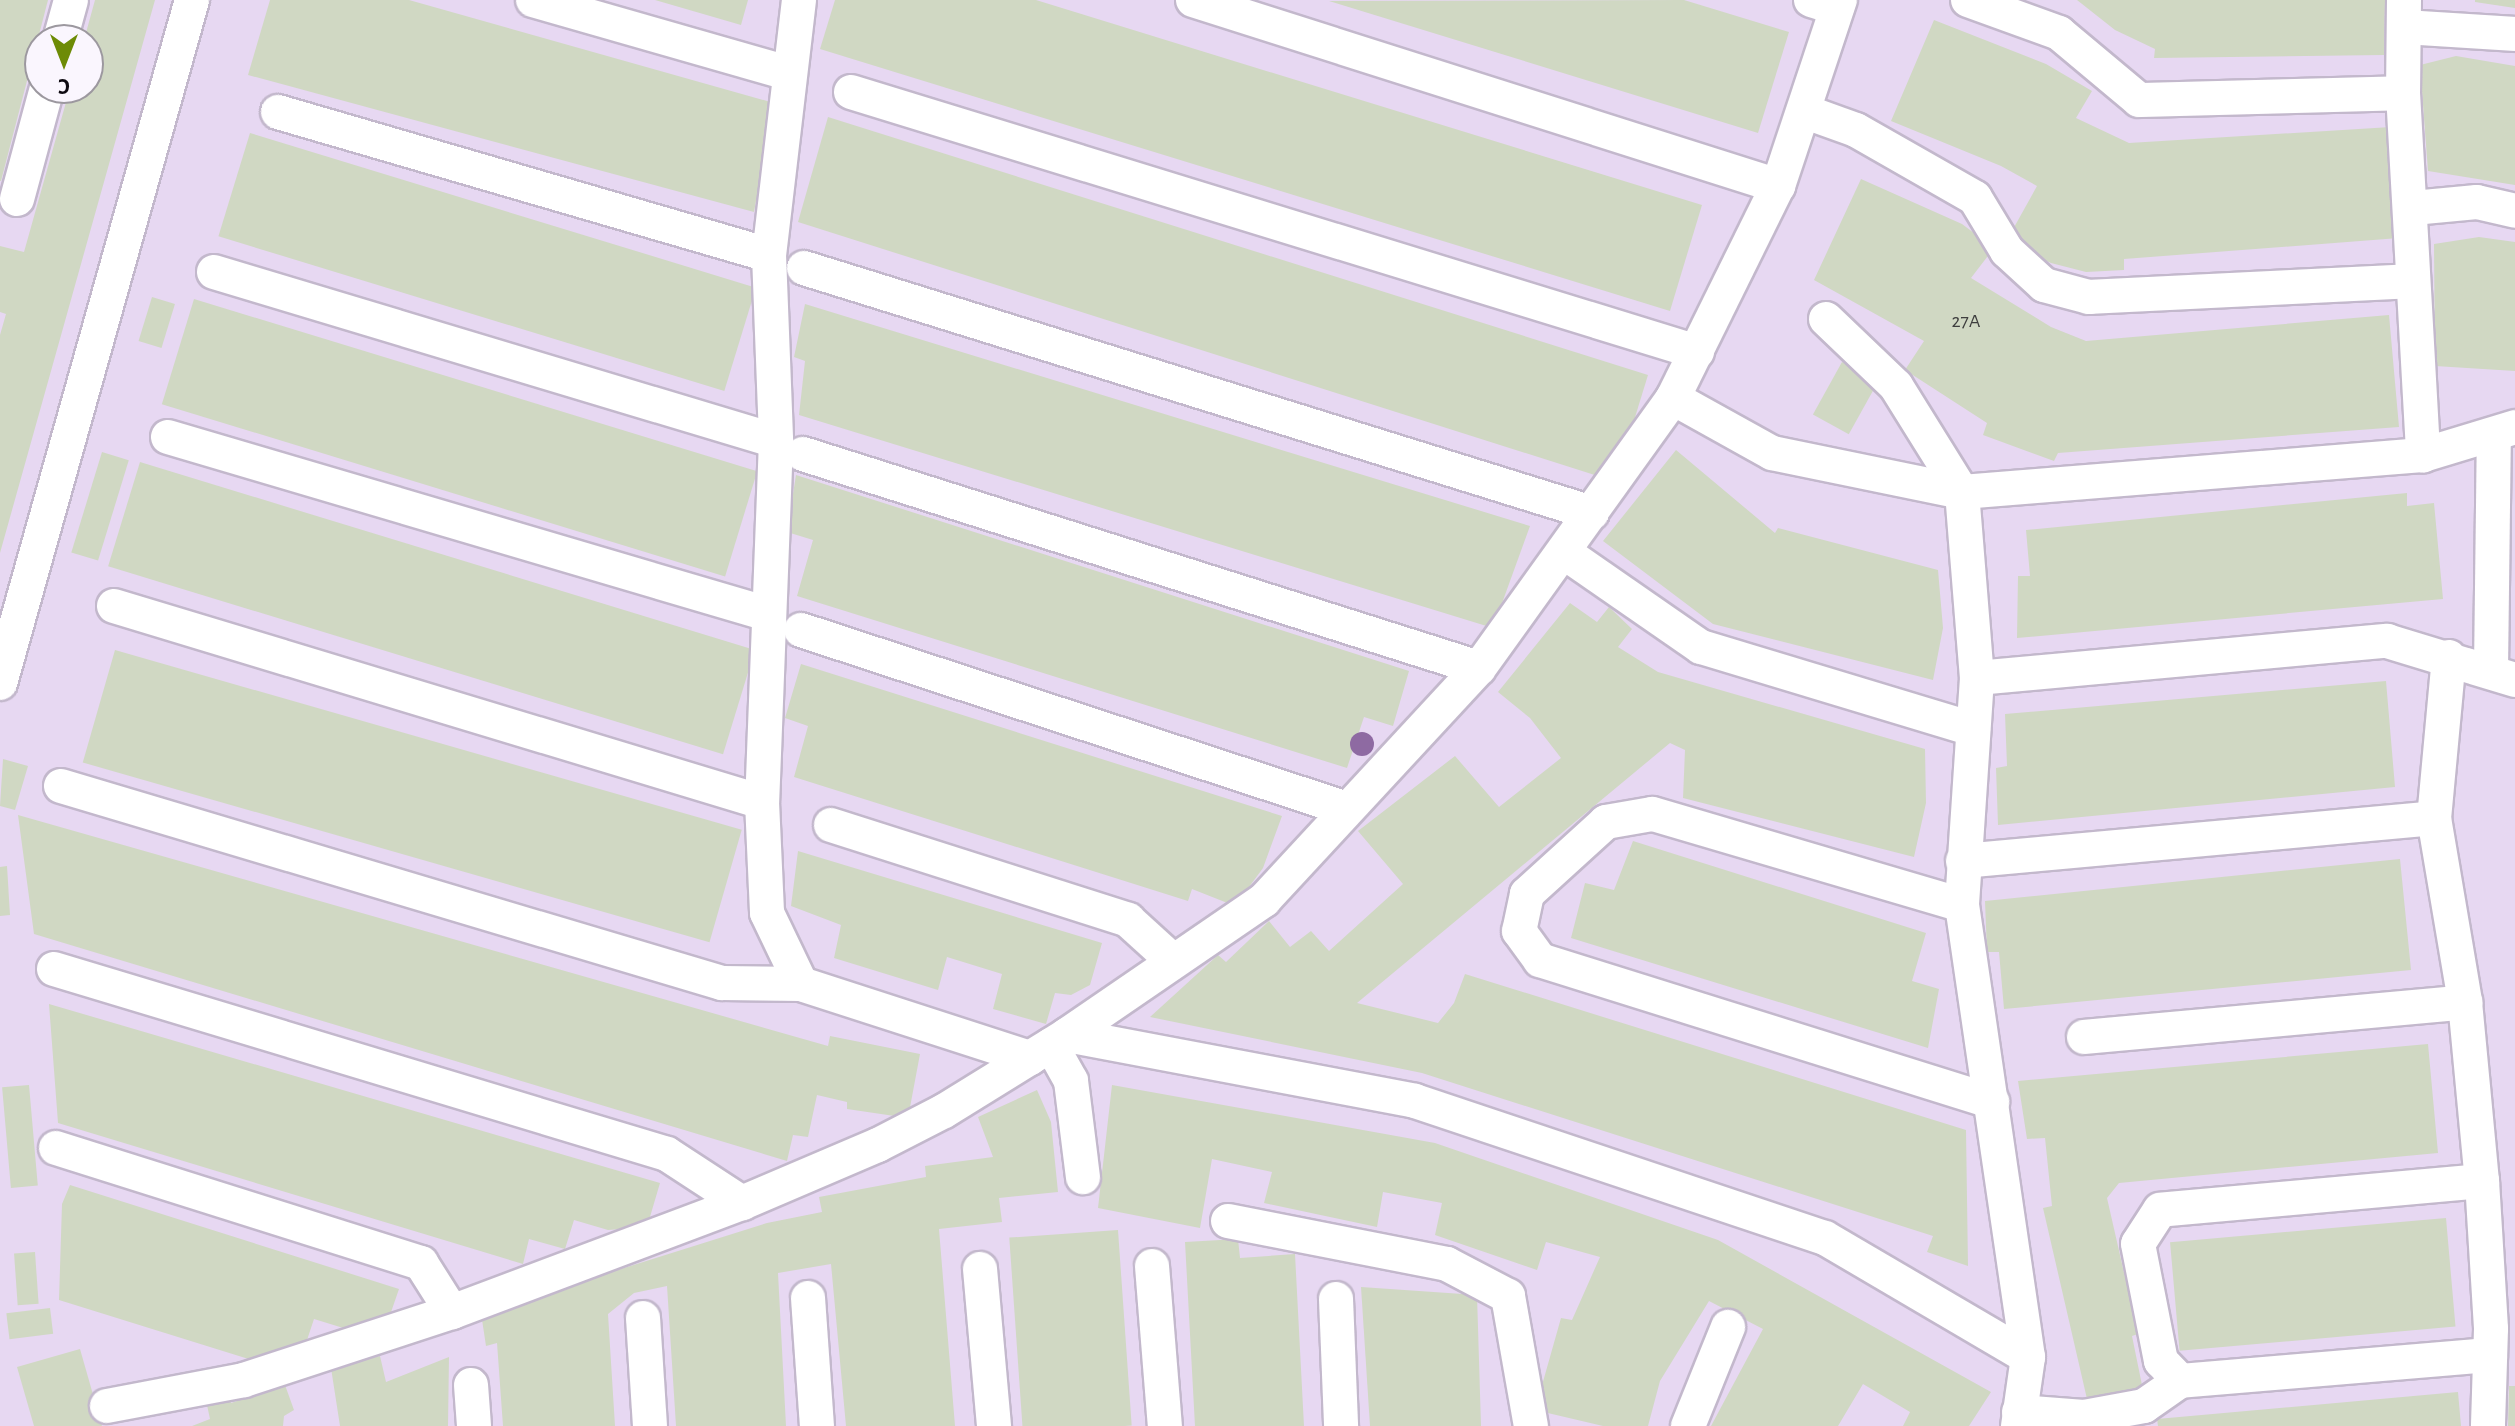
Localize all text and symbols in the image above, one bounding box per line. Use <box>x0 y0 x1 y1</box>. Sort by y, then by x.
north arrow <box>24 24 104 104</box>
text: С <box>58 75 70 97</box>
house number: 27А <box>1951 309 1981 333</box>

